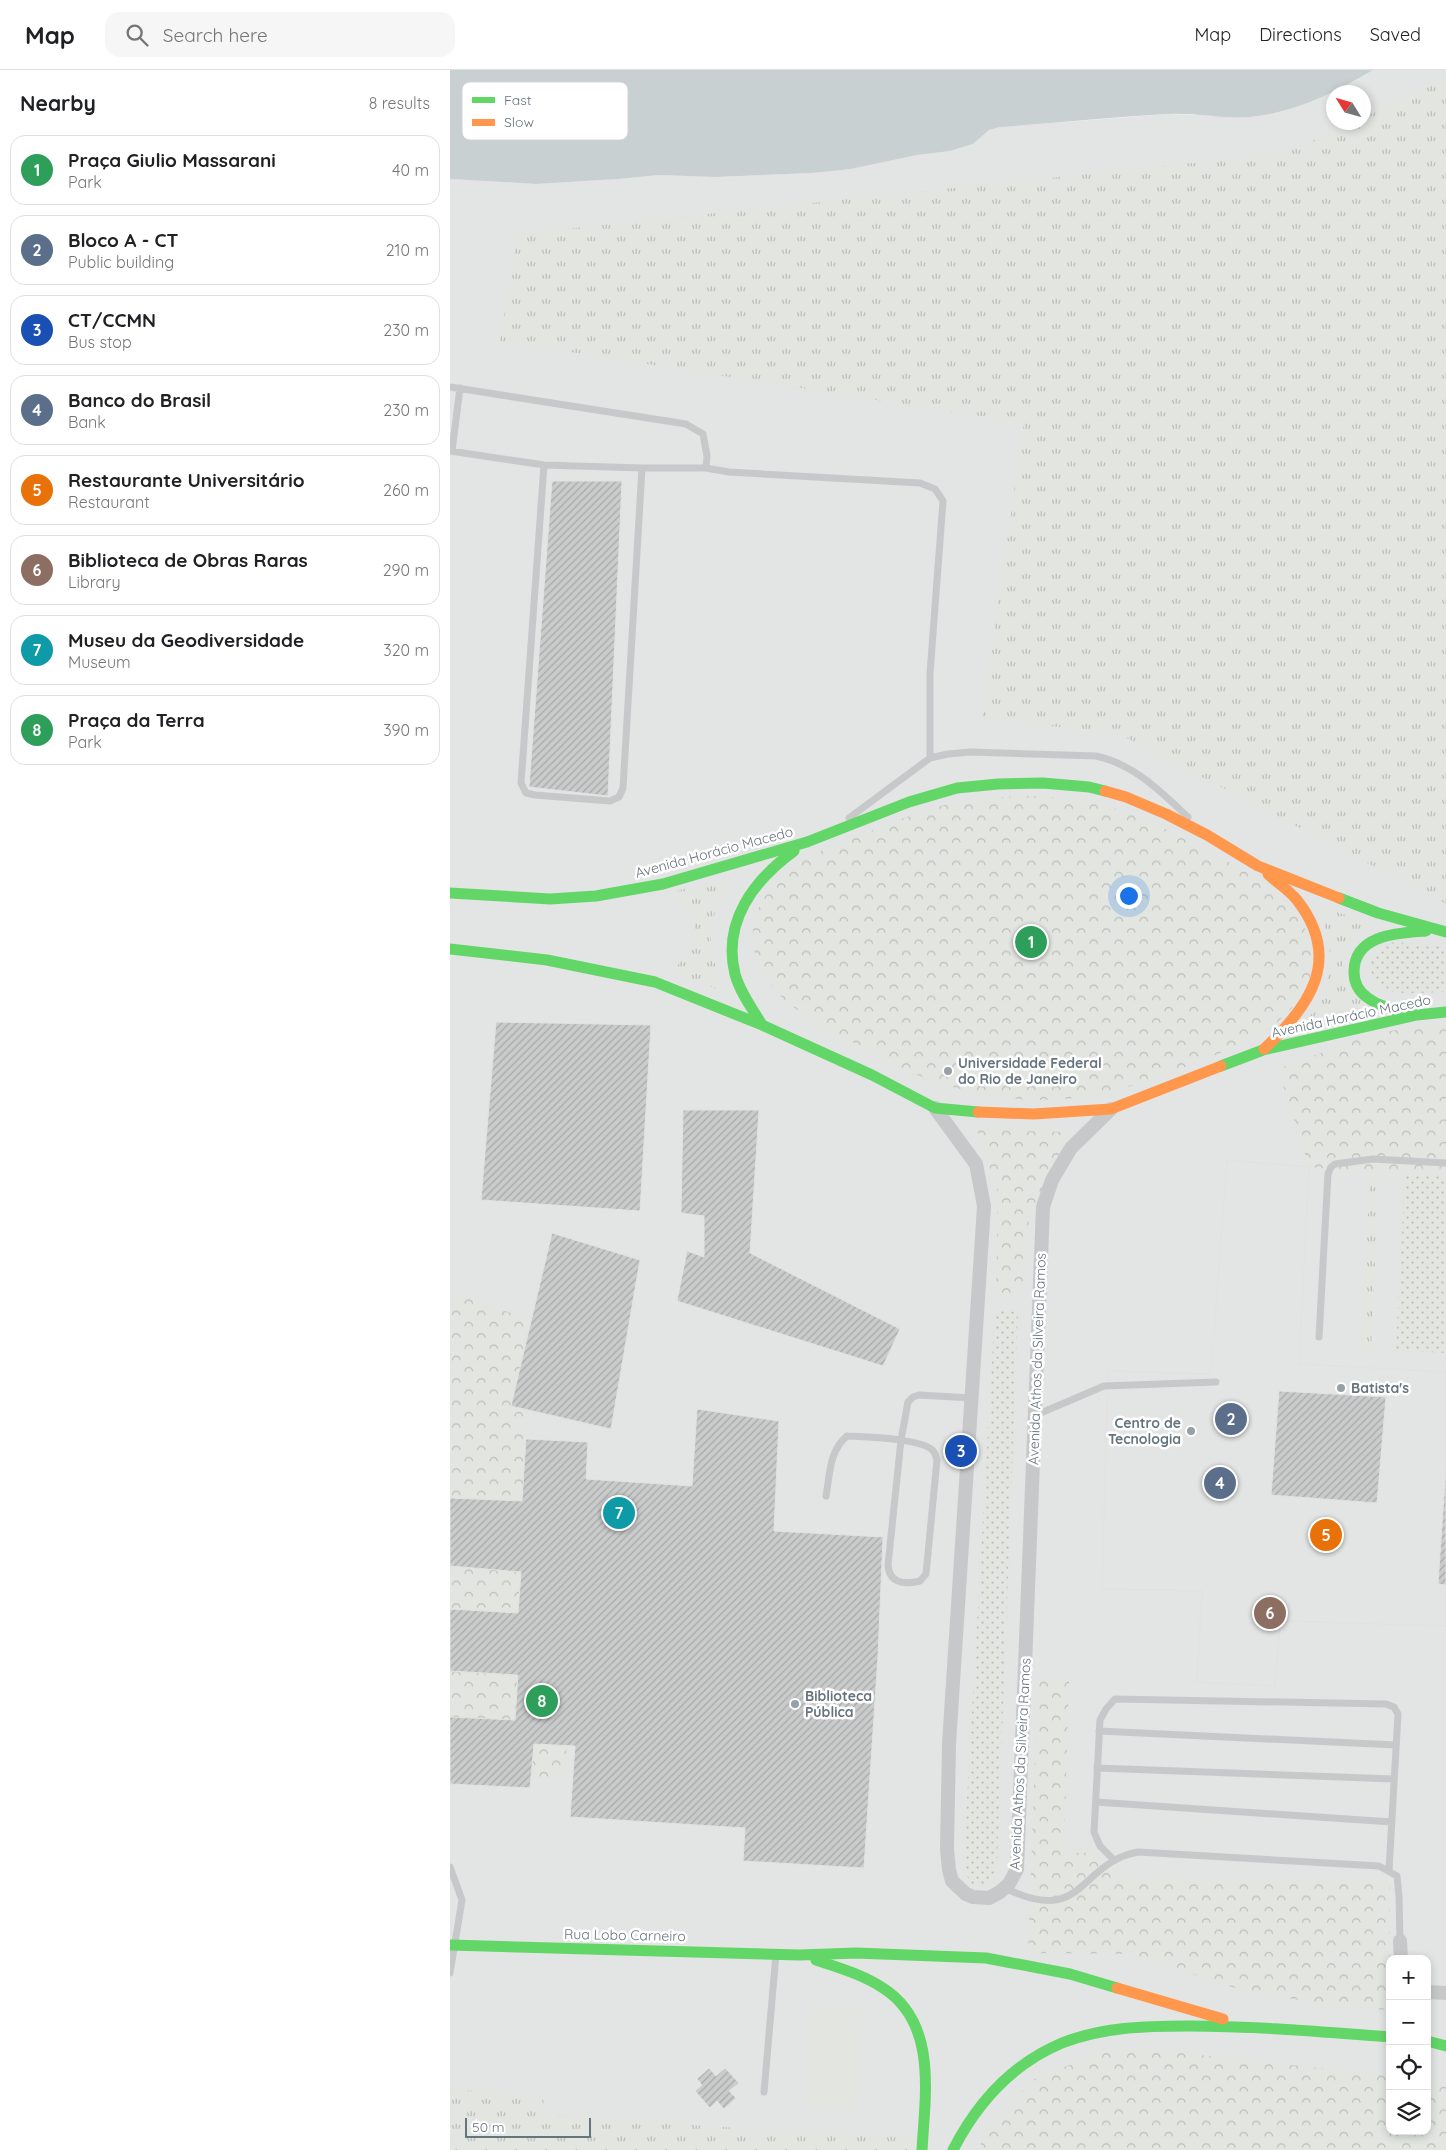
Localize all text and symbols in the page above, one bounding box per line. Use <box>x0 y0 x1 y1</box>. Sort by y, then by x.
search box <box>105 12 455 57</box>
text: Map <box>25 20 75 50</box>
icon: search <box>123 21 151 49</box>
text: Search here <box>163 23 268 47</box>
text: Map <box>1194 23 1231 46</box>
text: Directions <box>1259 23 1342 46</box>
text: Saved <box>1370 23 1421 46</box>
legend <box>462 82 628 140</box>
north arrow <box>1326 85 1371 130</box>
text: Nearby <box>20 90 96 116</box>
text: Fast <box>504 91 532 109</box>
text: 8 results <box>369 93 430 113</box>
text: Slow <box>504 113 534 131</box>
text: Praça Giulio Massarani <box>68 148 276 172</box>
text: 1 <box>34 160 40 180</box>
text: 40 m <box>392 160 429 180</box>
text: Park <box>68 172 102 192</box>
text: Bloco A - CT <box>68 228 178 252</box>
text: 2 <box>32 240 42 260</box>
text: 210 m <box>386 240 429 260</box>
text: Public building <box>68 252 174 272</box>
text: CT/CCMN <box>68 308 156 332</box>
text: 3 <box>33 320 41 340</box>
text: 230 m <box>383 320 429 340</box>
text: Bus stop <box>68 332 132 352</box>
text: Banco do Brasil <box>68 388 211 412</box>
text: 4 <box>32 400 42 420</box>
text: 230 m <box>383 400 429 420</box>
text: Bank <box>68 412 106 432</box>
text: Restaurante Universitário <box>68 468 305 492</box>
text: 5 <box>32 480 42 500</box>
text: 260 m <box>383 480 429 500</box>
text: Restaurant <box>68 492 150 512</box>
text: Biblioteca de Obras Raras <box>68 548 308 572</box>
text: 6 <box>33 560 41 580</box>
text: 290 m <box>383 560 429 580</box>
text: Library <box>68 572 121 592</box>
text: Museu da Geodiversidade <box>68 628 304 652</box>
text: 7 <box>33 640 41 660</box>
text: 320 m <box>383 640 429 660</box>
text: Museum <box>68 652 131 672</box>
text: Praça da Terra <box>68 708 205 732</box>
text: 8 <box>33 720 41 740</box>
text: 390 m <box>383 720 429 740</box>
text: Park <box>68 732 102 752</box>
street label: Avenida Horácio Macedo <box>633 822 795 882</box>
your location <box>1116 883 1142 909</box>
pin: 1 <box>1015 923 1047 961</box>
street label: Avenida Horácio Macedo <box>1270 990 1432 1042</box>
place label: Universidade Federal do Rio de Janeiro <box>958 1054 1102 1088</box>
marker: Universidade Federal do Rio de Janeiro <box>942 1065 954 1077</box>
street label: Avenida Athos da Silveira Ramos <box>1024 1253 1050 1465</box>
place label: Batista's <box>1351 1379 1409 1397</box>
marker: Batista's <box>1335 1382 1347 1394</box>
pin: 2 <box>1215 1400 1247 1438</box>
place label: Centro de Tecnologia <box>1108 1414 1181 1448</box>
marker: Centro de Tecnologia <box>1185 1425 1197 1437</box>
pin: 3 <box>945 1432 977 1470</box>
pin: 4 <box>1204 1464 1236 1502</box>
pin: 7 <box>603 1494 635 1532</box>
pin: 5 <box>1310 1516 1342 1554</box>
pin: 6 <box>1254 1594 1286 1632</box>
street label: Avenida Athos da Silveira Ramos <box>1005 1658 1035 1870</box>
pin: 8 <box>526 1682 558 1720</box>
place label: Biblioteca Pública <box>805 1687 872 1721</box>
marker: Biblioteca Pública <box>789 1698 801 1710</box>
street label: Rua Lobo Carneiro <box>564 1925 686 1945</box>
map controls <box>1386 1955 1431 2135</box>
button: + <box>1386 1955 1431 2000</box>
button: − <box>1386 2000 1431 2045</box>
button: locate <box>1386 2045 1431 2090</box>
button: layers <box>1386 2090 1431 2135</box>
scale bar <box>465 2115 591 2138</box>
text: 50 m <box>472 2118 505 2136</box>

